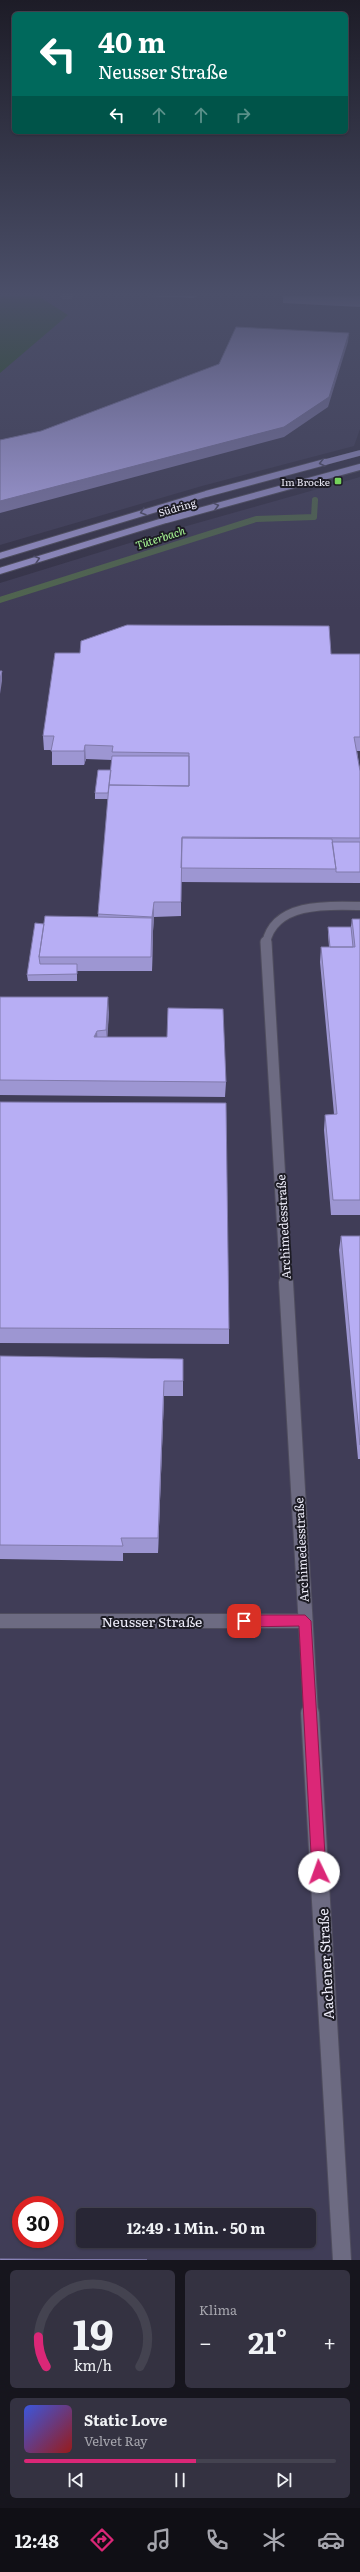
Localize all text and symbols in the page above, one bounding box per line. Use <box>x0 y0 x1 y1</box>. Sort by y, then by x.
text: 40 m <box>98 20 166 62</box>
icon: left <box>32 28 84 80</box>
text: Neusser Straße <box>98 58 228 85</box>
icon: left <box>106 104 128 126</box>
icon: ahead <box>148 104 170 126</box>
icon: ahead <box>190 104 212 126</box>
icon: right <box>232 104 254 126</box>
one-way arrow <box>319 458 326 467</box>
place label: Im Brocke <box>281 474 330 489</box>
marker: Im Brocke <box>333 476 343 486</box>
street label: Südring <box>156 494 198 520</box>
one-way arrow <box>212 502 219 511</box>
one-way arrow <box>140 507 147 516</box>
water label: Tüterbach <box>133 521 187 552</box>
one-way arrow <box>34 555 41 564</box>
street label: Archimedesstraße <box>271 1174 295 1280</box>
street label: Archimedesstraße <box>289 1497 313 1603</box>
pin <box>227 1604 261 1638</box>
icon: arrive <box>233 1610 255 1632</box>
street label: Neusser Straße <box>102 1611 202 1631</box>
position arrow <box>298 1851 340 1893</box>
street label: Aachener Straße <box>312 1908 338 2020</box>
speed limit sign: 30 <box>12 2196 64 2248</box>
text: 12:49 · 1 Min. · 50 m <box>127 2216 265 2239</box>
text: Klima <box>199 2300 237 2319</box>
text: 19 <box>72 2301 113 2363</box>
text: 21° <box>248 2319 287 2363</box>
text: − <box>199 2325 212 2358</box>
text: + <box>323 2325 336 2358</box>
text: km/h <box>73 2354 112 2375</box>
text: Static Love <box>84 2408 167 2431</box>
text: Velvet Ray <box>84 2431 148 2450</box>
icon: previous <box>65 2469 87 2491</box>
icon: pause <box>169 2469 191 2491</box>
icon: next <box>273 2469 295 2491</box>
icon: directions <box>88 2526 116 2554</box>
icon: music <box>145 2526 173 2554</box>
icon: phone <box>203 2526 231 2554</box>
icon: climate <box>260 2526 288 2554</box>
icon: car <box>317 2526 345 2554</box>
text: 12:48 <box>15 2527 59 2554</box>

